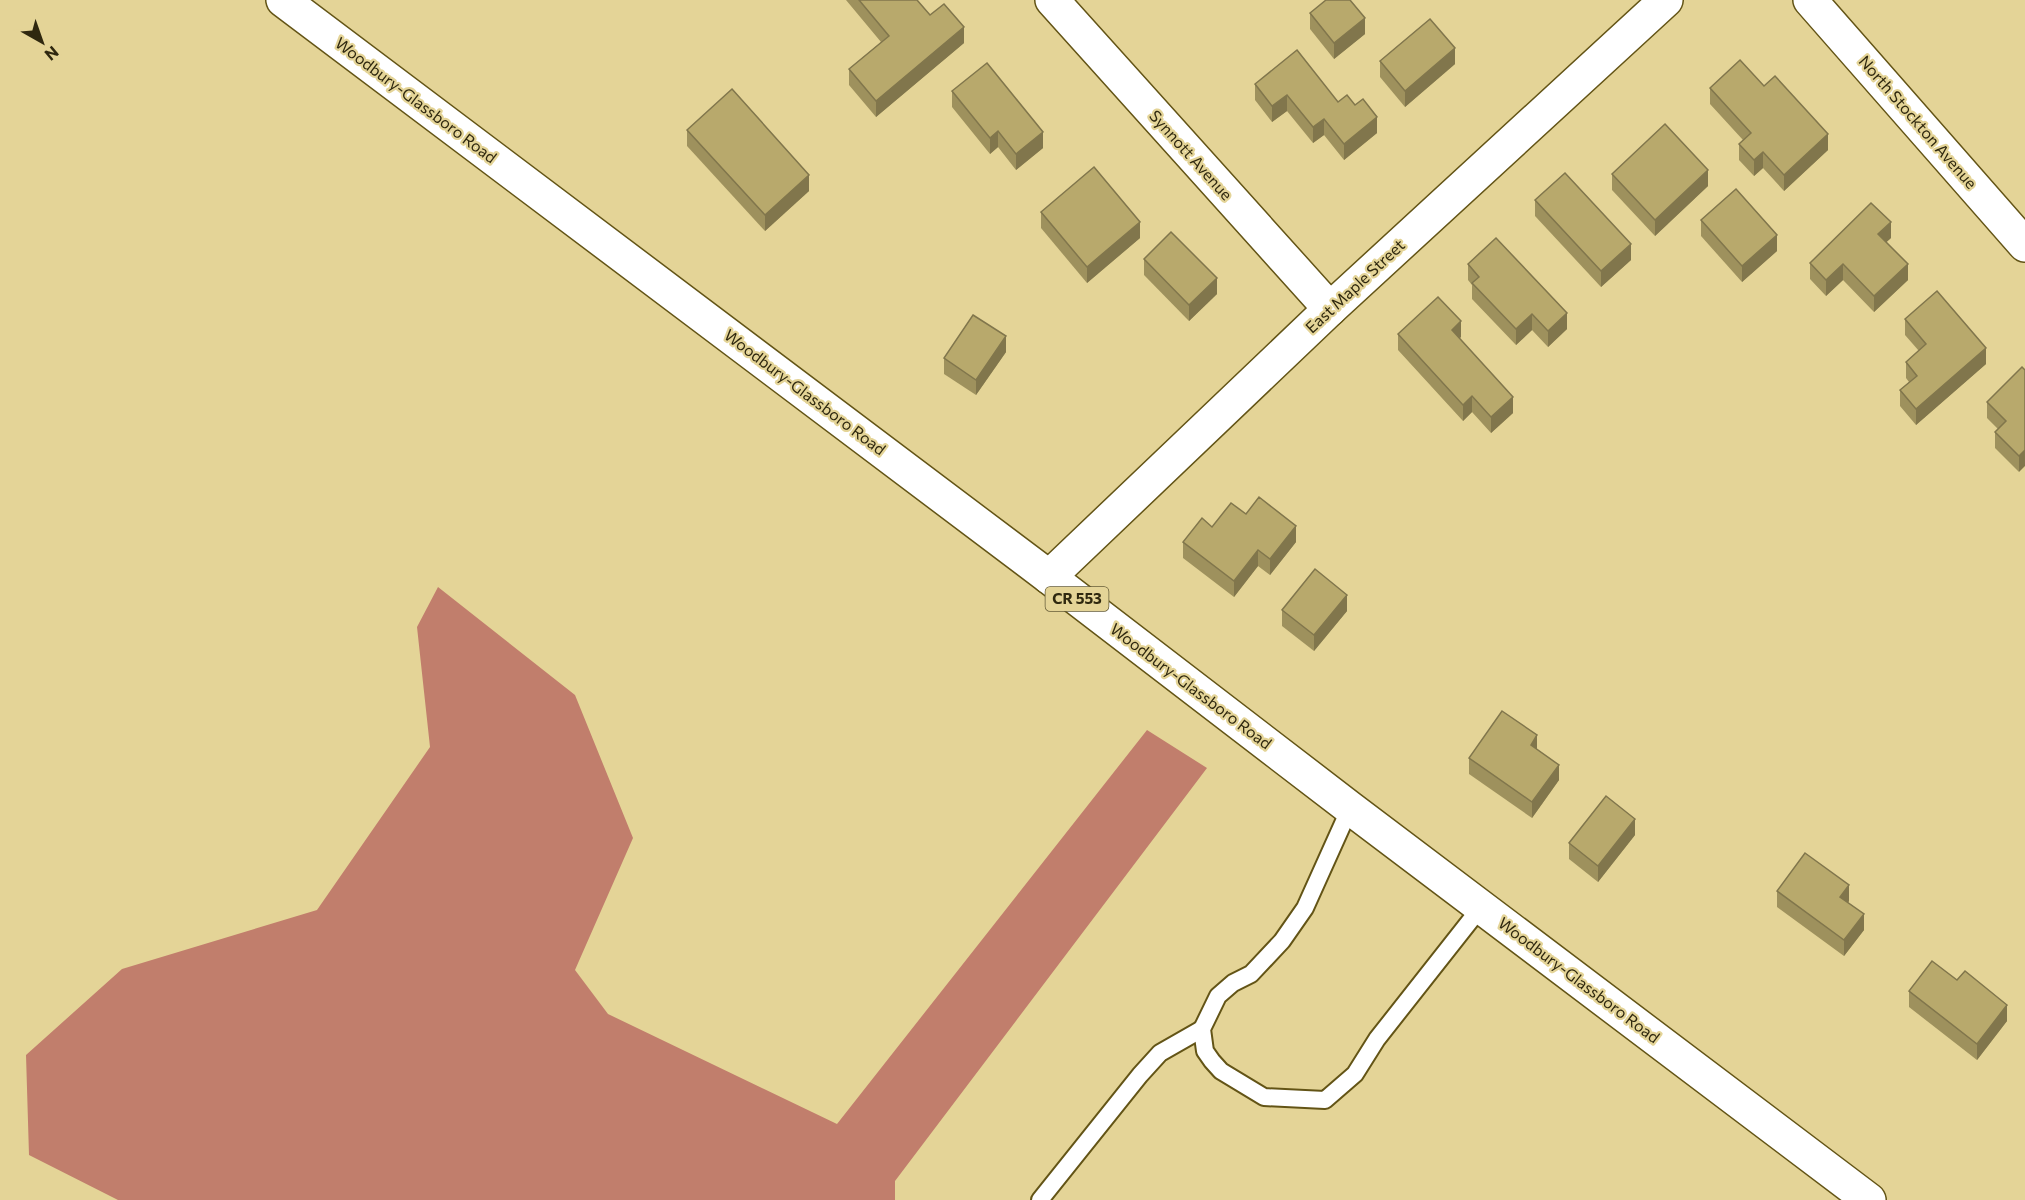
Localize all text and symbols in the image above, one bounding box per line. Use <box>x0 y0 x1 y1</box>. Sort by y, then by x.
north arrow <box>12 12 72 72</box>
street label: Woodbury-Glassboro Road <box>332 33 501 167</box>
text: N <box>41 43 63 65</box>
street label: North Stockton Avenue <box>1855 51 1981 192</box>
street label: Synnott Avenue <box>1146 106 1237 204</box>
street label: East Maple Street <box>1301 235 1408 336</box>
street label: Woodbury-Glassboro Road <box>721 325 890 459</box>
road number: CR 553 <box>1046 587 1108 611</box>
street label: Woodbury-Glassboro Road <box>1107 619 1276 753</box>
street label: Woodbury-Glassboro Road <box>1495 913 1664 1047</box>

